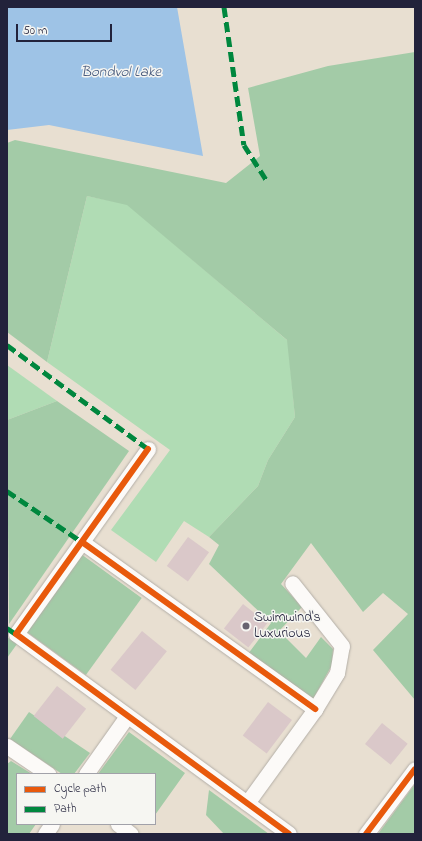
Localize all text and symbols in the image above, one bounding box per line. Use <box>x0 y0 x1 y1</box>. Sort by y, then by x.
scale bar <box>18 16 114 42</box>
text: 50 m <box>23 22 47 40</box>
water label: Bondvol Lake <box>81 64 161 82</box>
place label: Swimwind's Luxurious <box>254 610 321 642</box>
marker: Swimwind's Luxurious <box>241 621 251 631</box>
legend <box>16 773 156 825</box>
text: Cycle path <box>54 780 106 798</box>
text: Path <box>54 800 76 818</box>

